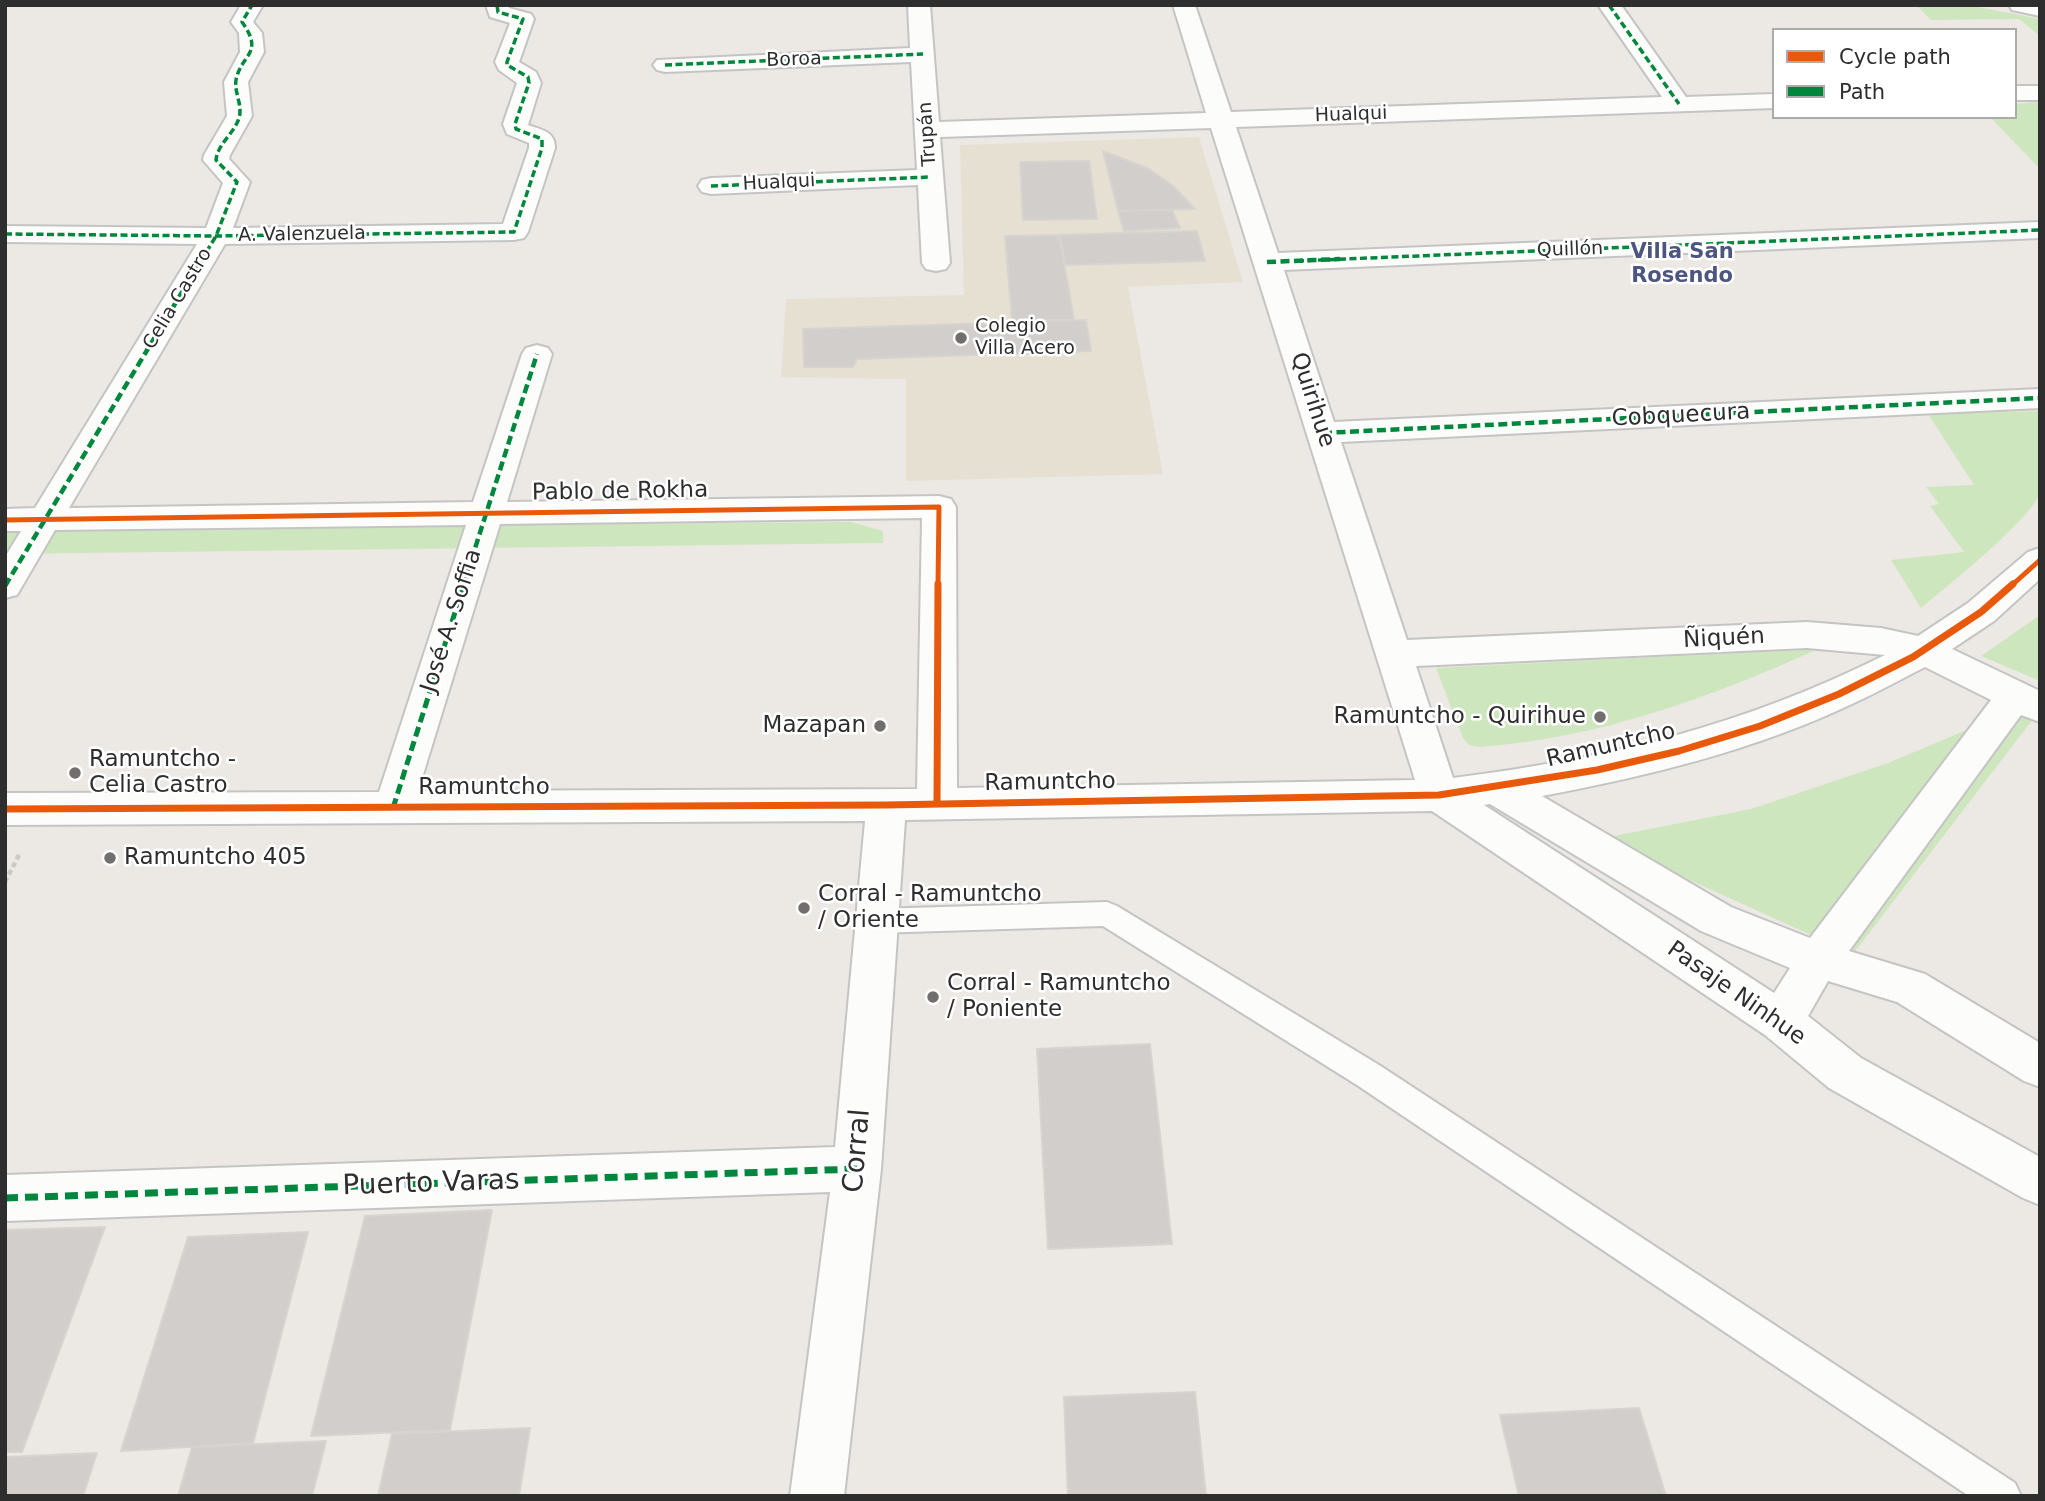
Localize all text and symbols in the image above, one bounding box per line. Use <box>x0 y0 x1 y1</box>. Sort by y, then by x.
legend <box>1772 28 2017 119</box>
text: Cycle path <box>1839 45 1951 69</box>
street label: Boroa <box>766 48 822 72</box>
text: Path <box>1839 80 1885 104</box>
street label: Trupán <box>914 101 942 167</box>
street label: Hualqui <box>1314 102 1388 128</box>
street label: Hualqui <box>742 170 816 196</box>
street label: A. Valenzuela <box>238 222 366 248</box>
street label: Quillón <box>1536 237 1604 263</box>
district label: Villa San Rosendo <box>1630 240 1734 290</box>
street label: Celia Castro <box>139 244 217 354</box>
place label: Colegio Villa Acero <box>975 316 1075 360</box>
marker: Colegio Villa Acero <box>953 330 969 346</box>
street label: Quirihue <box>1284 349 1340 451</box>
street label: Cobquecura <box>1611 399 1751 433</box>
street label: Pablo de Rokha <box>532 477 708 507</box>
street label: José A. Soffia <box>416 546 488 696</box>
street label: Ñiquén <box>1683 623 1765 655</box>
place label: Ramuntcho - Quirihue <box>1333 703 1586 731</box>
marker: Ramuntcho - Quirihue <box>1592 709 1608 725</box>
place label: Mazapan <box>763 712 866 740</box>
marker: Mazapan <box>872 718 888 734</box>
street label: Ramuntcho <box>1544 718 1678 774</box>
place label: Ramuntcho - Celia Castro <box>89 746 236 800</box>
marker: Ramuntcho - Celia Castro <box>67 765 83 781</box>
street label: Ramuntcho <box>984 768 1116 798</box>
street label: Ramuntcho <box>418 774 550 802</box>
place label: Ramuntcho 405 <box>124 844 307 872</box>
marker: Ramuntcho 405 <box>102 850 118 866</box>
place label: Corral - Ramuntcho / Oriente <box>818 881 1041 935</box>
marker: Corral - Ramuntcho / Oriente <box>796 900 812 916</box>
street label: Pasaje Ninhue <box>1662 936 1810 1052</box>
place label: Corral - Ramuntcho / Poniente <box>947 970 1170 1024</box>
marker: Corral - Ramuntcho / Poniente <box>925 989 941 1005</box>
street label: Corral <box>838 1108 878 1194</box>
street label: Puerto Varas <box>342 1164 520 1204</box>

